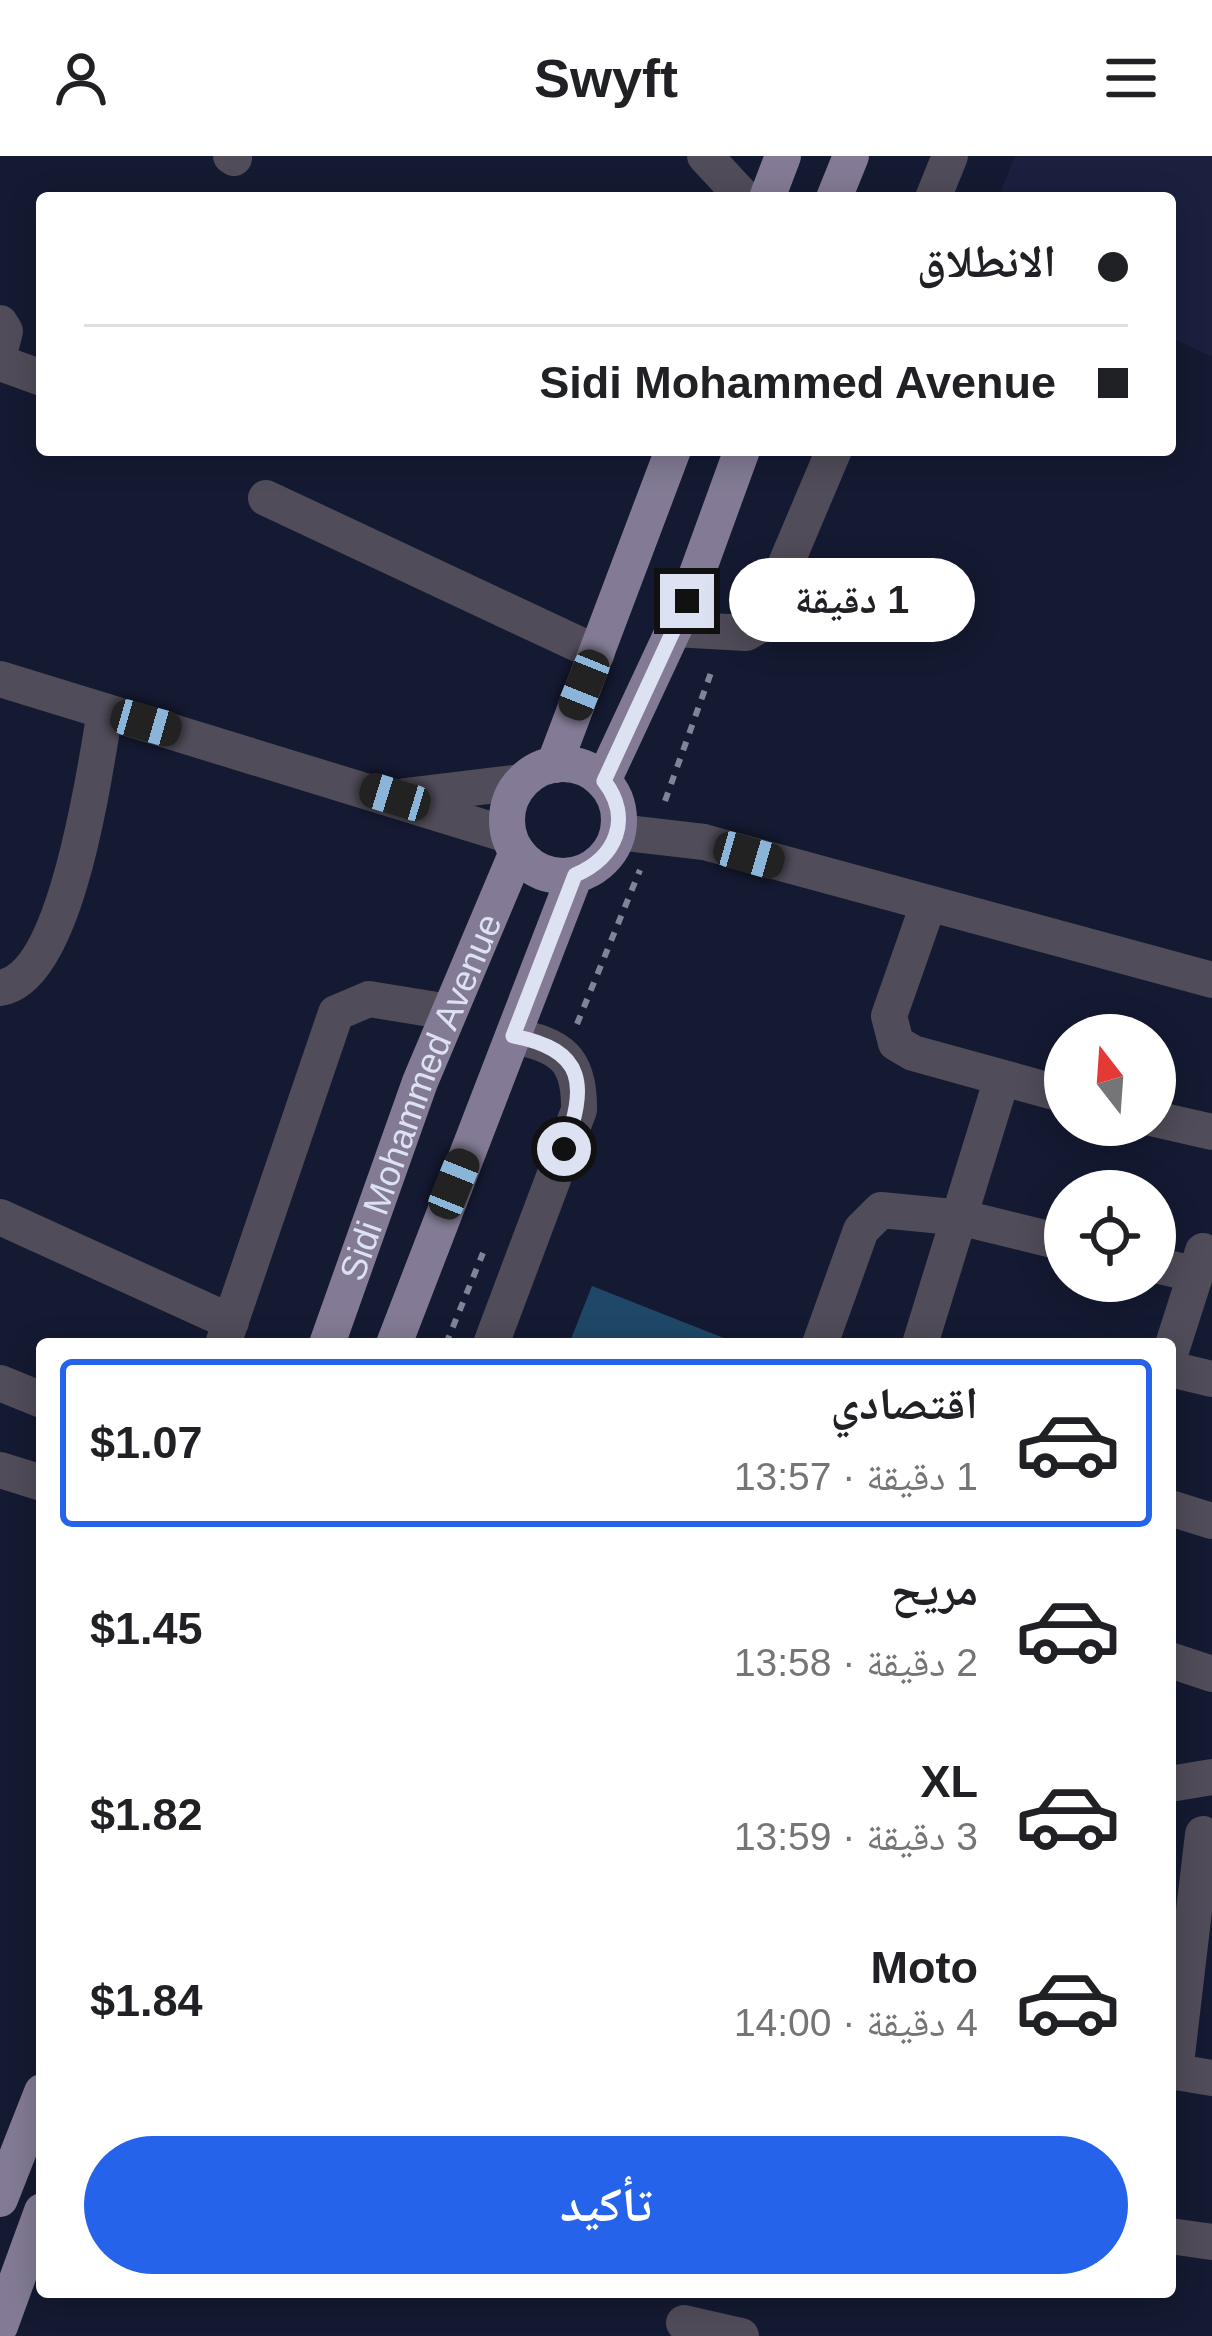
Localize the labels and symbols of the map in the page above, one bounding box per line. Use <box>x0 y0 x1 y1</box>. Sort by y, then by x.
callout: 1 دقيقة <box>729 559 975 643</box>
route end <box>660 574 714 628</box>
car <box>554 645 614 725</box>
car <box>106 696 186 750</box>
car <box>355 769 435 825</box>
car <box>709 828 789 882</box>
street label: Sidi Mohammed Avenue <box>331 907 509 1286</box>
north arrow <box>1044 1014 1176 1146</box>
route start <box>537 1122 591 1176</box>
car <box>424 1144 484 1224</box>

